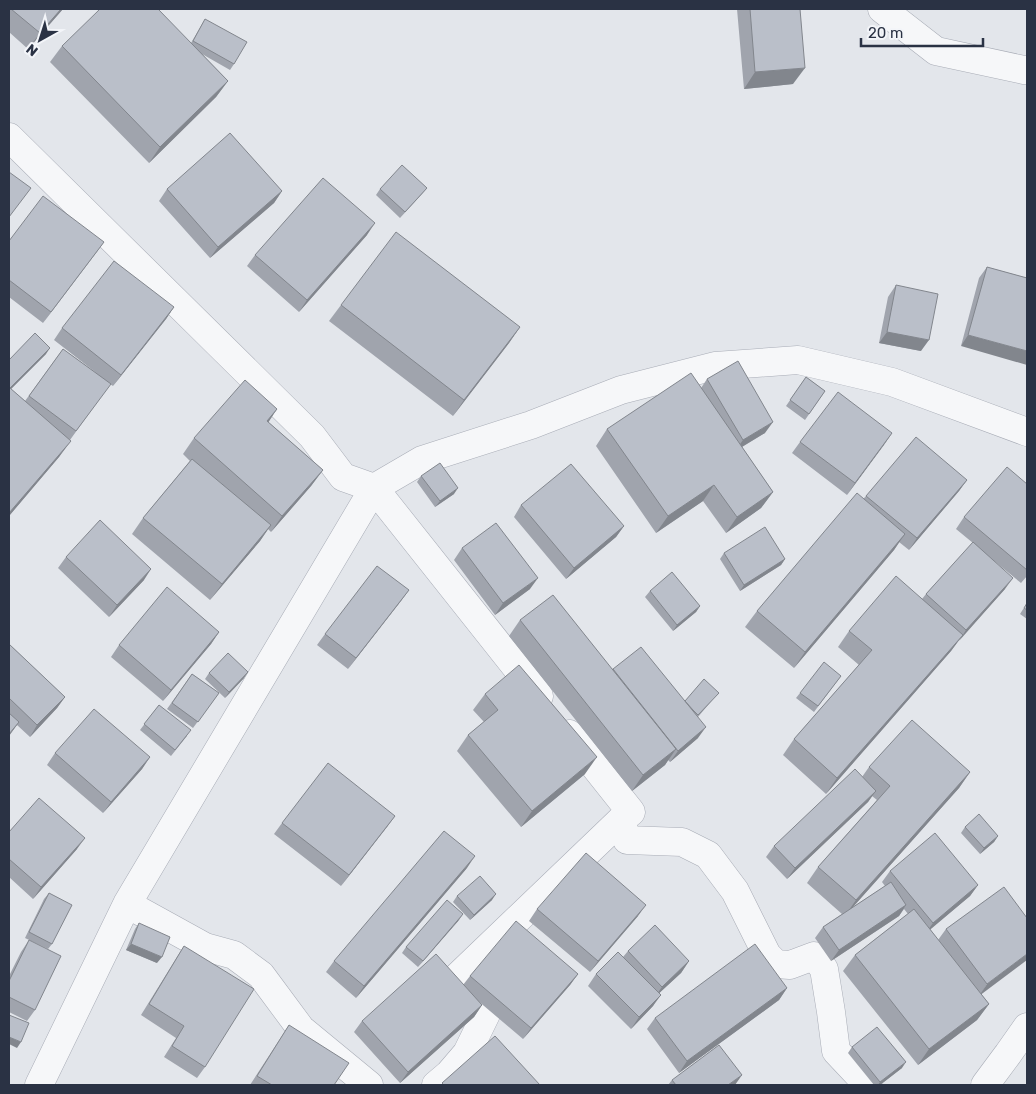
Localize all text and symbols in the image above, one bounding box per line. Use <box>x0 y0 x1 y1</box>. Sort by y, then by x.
north arrow <box>15 15 65 65</box>
scale bar <box>861 15 984 47</box>
text: 20 m <box>868 24 903 42</box>
text: N <box>23 40 41 59</box>

